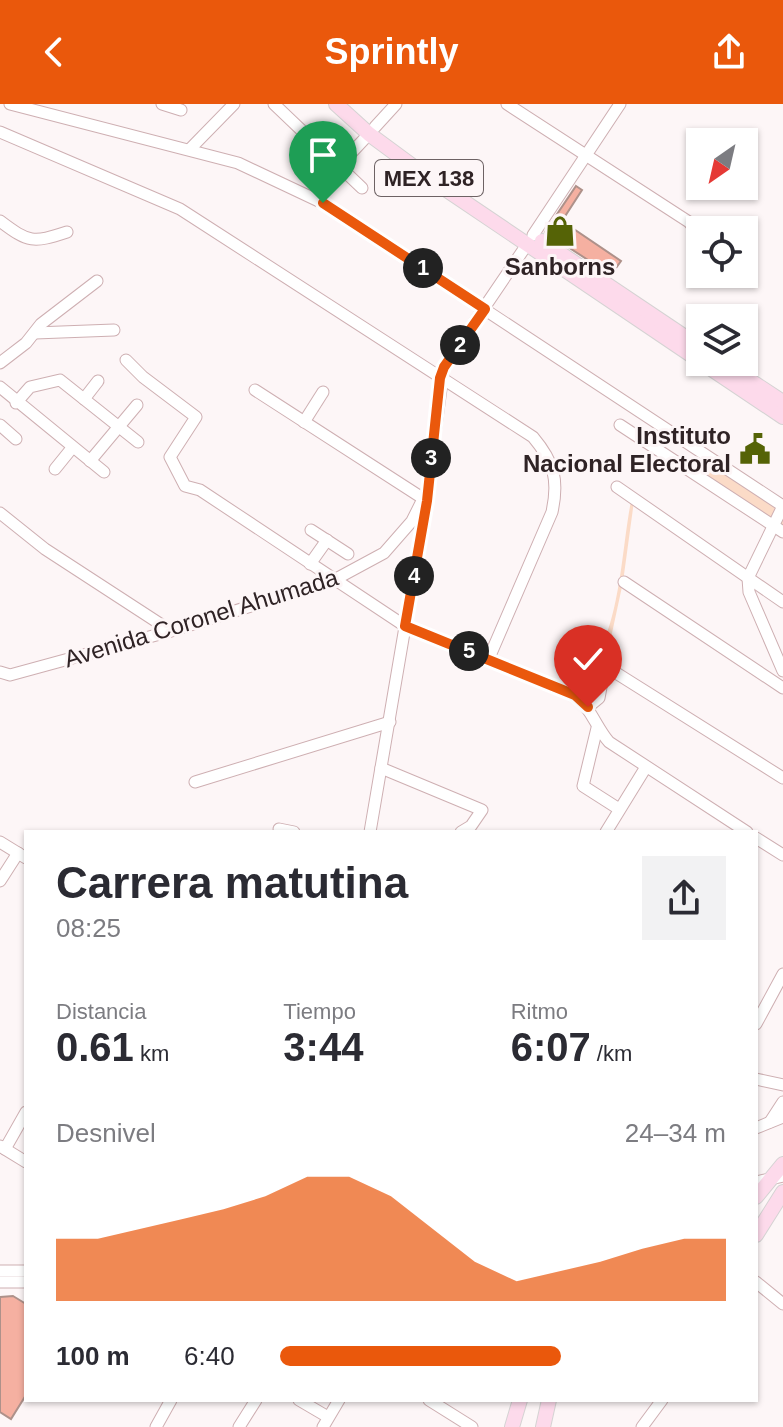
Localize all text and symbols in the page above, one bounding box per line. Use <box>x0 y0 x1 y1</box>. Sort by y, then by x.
icon: back <box>32 30 76 74</box>
icon: share <box>707 30 751 74</box>
text: Sprintly <box>324 31 459 72</box>
pin <box>289 121 357 203</box>
north arrow <box>686 128 758 200</box>
map controls <box>686 128 758 376</box>
icon: arrive <box>301 133 345 177</box>
road number: MEX 138 <box>375 160 483 196</box>
shop icon: Sanborns <box>543 214 577 248</box>
button: locate <box>686 216 758 288</box>
pin: 1 <box>403 248 443 288</box>
place label: Sanborns <box>505 253 615 280</box>
text: 1 <box>417 255 429 280</box>
button: layers <box>686 304 758 376</box>
pin: 2 <box>440 325 480 365</box>
text: 2 <box>454 332 466 357</box>
place label: Instituto Nacional Electoral <box>523 422 731 477</box>
public building icon: Instituto Nacional Electoral <box>738 432 772 466</box>
pin: 3 <box>411 438 451 478</box>
text: 3 <box>425 445 437 470</box>
pin: 4 <box>394 556 434 596</box>
street label: Avenida Coronel Ahumada <box>61 563 342 673</box>
text: 4 <box>408 563 420 588</box>
pin <box>554 625 622 707</box>
pin: 5 <box>449 631 489 671</box>
icon: check <box>566 637 610 681</box>
text: 5 <box>463 638 475 663</box>
button: share <box>642 856 726 940</box>
text: Carrera matutina <box>56 858 408 907</box>
text: 08:25 <box>56 913 121 943</box>
text: Distancia <box>56 999 146 1024</box>
text: Tiempo <box>283 999 356 1024</box>
text: Ritmo <box>511 999 568 1024</box>
text: 0.61 <box>56 1025 134 1069</box>
text: 3:44 <box>283 1025 363 1069</box>
text: 6:07 <box>511 1025 591 1069</box>
text: km <box>134 1041 169 1066</box>
text: /km <box>591 1041 632 1066</box>
text: Desnivel <box>56 1118 156 1148</box>
text: 24–34 m <box>625 1118 726 1148</box>
text: 100 m <box>56 1341 130 1371</box>
text: 6:40 <box>184 1341 235 1371</box>

